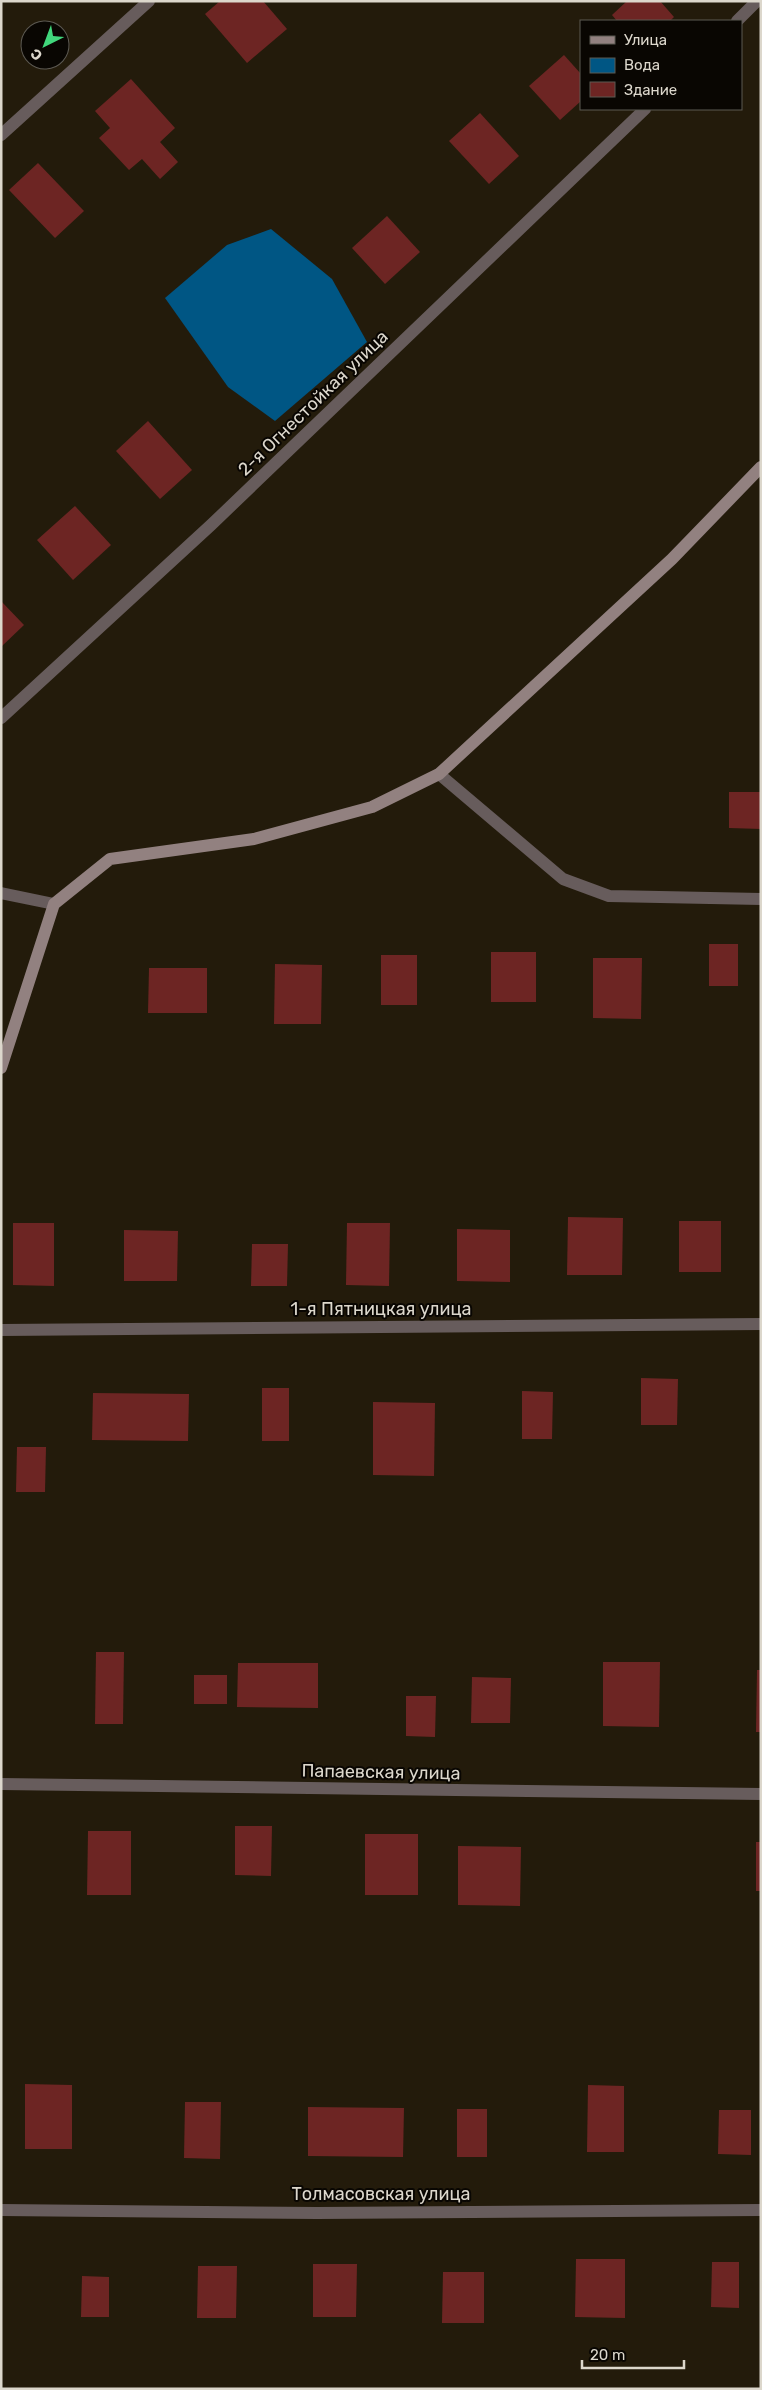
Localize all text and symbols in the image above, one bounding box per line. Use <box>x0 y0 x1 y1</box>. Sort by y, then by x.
north arrow <box>20 20 70 70</box>
legend <box>580 20 742 110</box>
text: Улица <box>624 31 667 49</box>
text: С <box>27 45 46 64</box>
text: Вода <box>624 56 660 74</box>
text: Здание <box>624 81 677 99</box>
street label: 2-я Огнестойкая улица <box>233 326 393 480</box>
street label: 1-я Пятницкая улица <box>290 1298 472 1320</box>
street label: Папаевская улица <box>301 1760 461 1784</box>
street label: Толмасовская улица <box>291 2183 471 2205</box>
scale bar <box>582 2338 684 2370</box>
text: 20 m <box>590 2346 625 2364</box>

